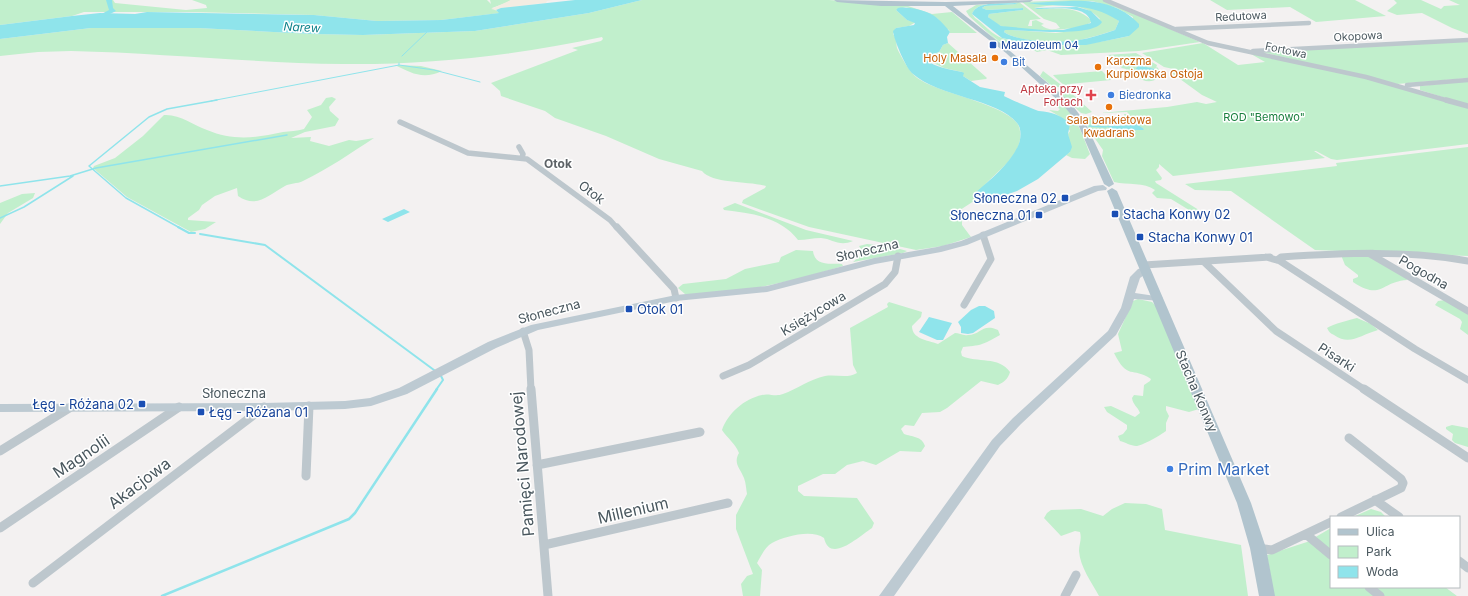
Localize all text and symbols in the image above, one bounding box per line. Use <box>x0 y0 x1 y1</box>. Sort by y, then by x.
street label: Redutowa <box>1215 8 1267 24</box>
water label: Narew <box>283 19 321 35</box>
street label: Okopowa <box>1333 28 1383 44</box>
place label: Mauzoleum 04 <box>1001 38 1078 52</box>
street label: Fortowa <box>1264 39 1308 61</box>
marker: Mauzoleum 04 <box>988 40 998 50</box>
place label: Holy Masala <box>923 51 987 65</box>
marker: Holy Masala <box>990 53 1000 63</box>
place label: Karczma Kurpiowska Ostoja <box>1106 54 1203 81</box>
place label: Bit <box>1012 55 1026 69</box>
marker: Bit <box>999 57 1009 67</box>
marker: Karczma Kurpiowska Ostoja <box>1093 62 1103 72</box>
place label: Apteka przy Fortach <box>1020 82 1083 109</box>
place label: Biedronka <box>1119 88 1171 102</box>
marker: Apteka przy Fortach <box>1086 90 1096 100</box>
marker: Biedronka <box>1106 90 1116 100</box>
marker: Sala bankietowa Kwadrans <box>1104 102 1114 112</box>
park label: ROD "Bemowo" <box>1223 110 1305 124</box>
place label: Sala bankietowa Kwadrans <box>1067 113 1151 140</box>
district label: Otok <box>544 156 572 171</box>
street label: Otok <box>576 177 608 207</box>
place label: Słoneczna 02 <box>973 190 1057 206</box>
marker: Słoneczna 02 <box>1060 193 1070 203</box>
place label: Stacha Konwy 02 <box>1123 206 1230 222</box>
place label: Słoneczna 01 <box>950 207 1031 223</box>
marker: Stacha Konwy 02 <box>1110 209 1120 219</box>
marker: Słoneczna 01 <box>1034 210 1044 220</box>
place label: Stacha Konwy 01 <box>1148 229 1253 245</box>
marker: Stacha Konwy 01 <box>1135 232 1145 242</box>
street label: Słoneczna <box>834 235 900 265</box>
street label: Pogodna <box>1396 251 1452 293</box>
street label: Księżycowa <box>777 287 849 339</box>
street label: Słoneczna <box>516 295 582 327</box>
place label: Otok 01 <box>637 301 683 317</box>
marker: Otok 01 <box>624 304 634 314</box>
street label: Pisarki <box>1315 339 1359 375</box>
street label: Stacha Konwy <box>1173 348 1221 434</box>
street label: Słoneczna <box>202 385 266 401</box>
street label: Pamięci Narodowej <box>506 391 538 537</box>
place label: Łęg - Różana 02 <box>32 396 134 412</box>
marker: Łęg - Różana 02 <box>137 399 147 409</box>
place label: Łęg - Różana 01 <box>209 404 308 420</box>
marker: Łęg - Różana 01 <box>196 407 206 417</box>
street label: Magnolii <box>49 430 113 482</box>
street label: Akacjowa <box>104 453 174 513</box>
place label: Prim Market <box>1178 459 1270 479</box>
marker: Prim Market <box>1165 464 1175 474</box>
street label: Millenium <box>596 492 670 528</box>
legend <box>1330 516 1460 588</box>
text: Ulica <box>1366 524 1394 539</box>
text: Park <box>1366 544 1392 559</box>
text: Woda <box>1366 564 1399 579</box>

